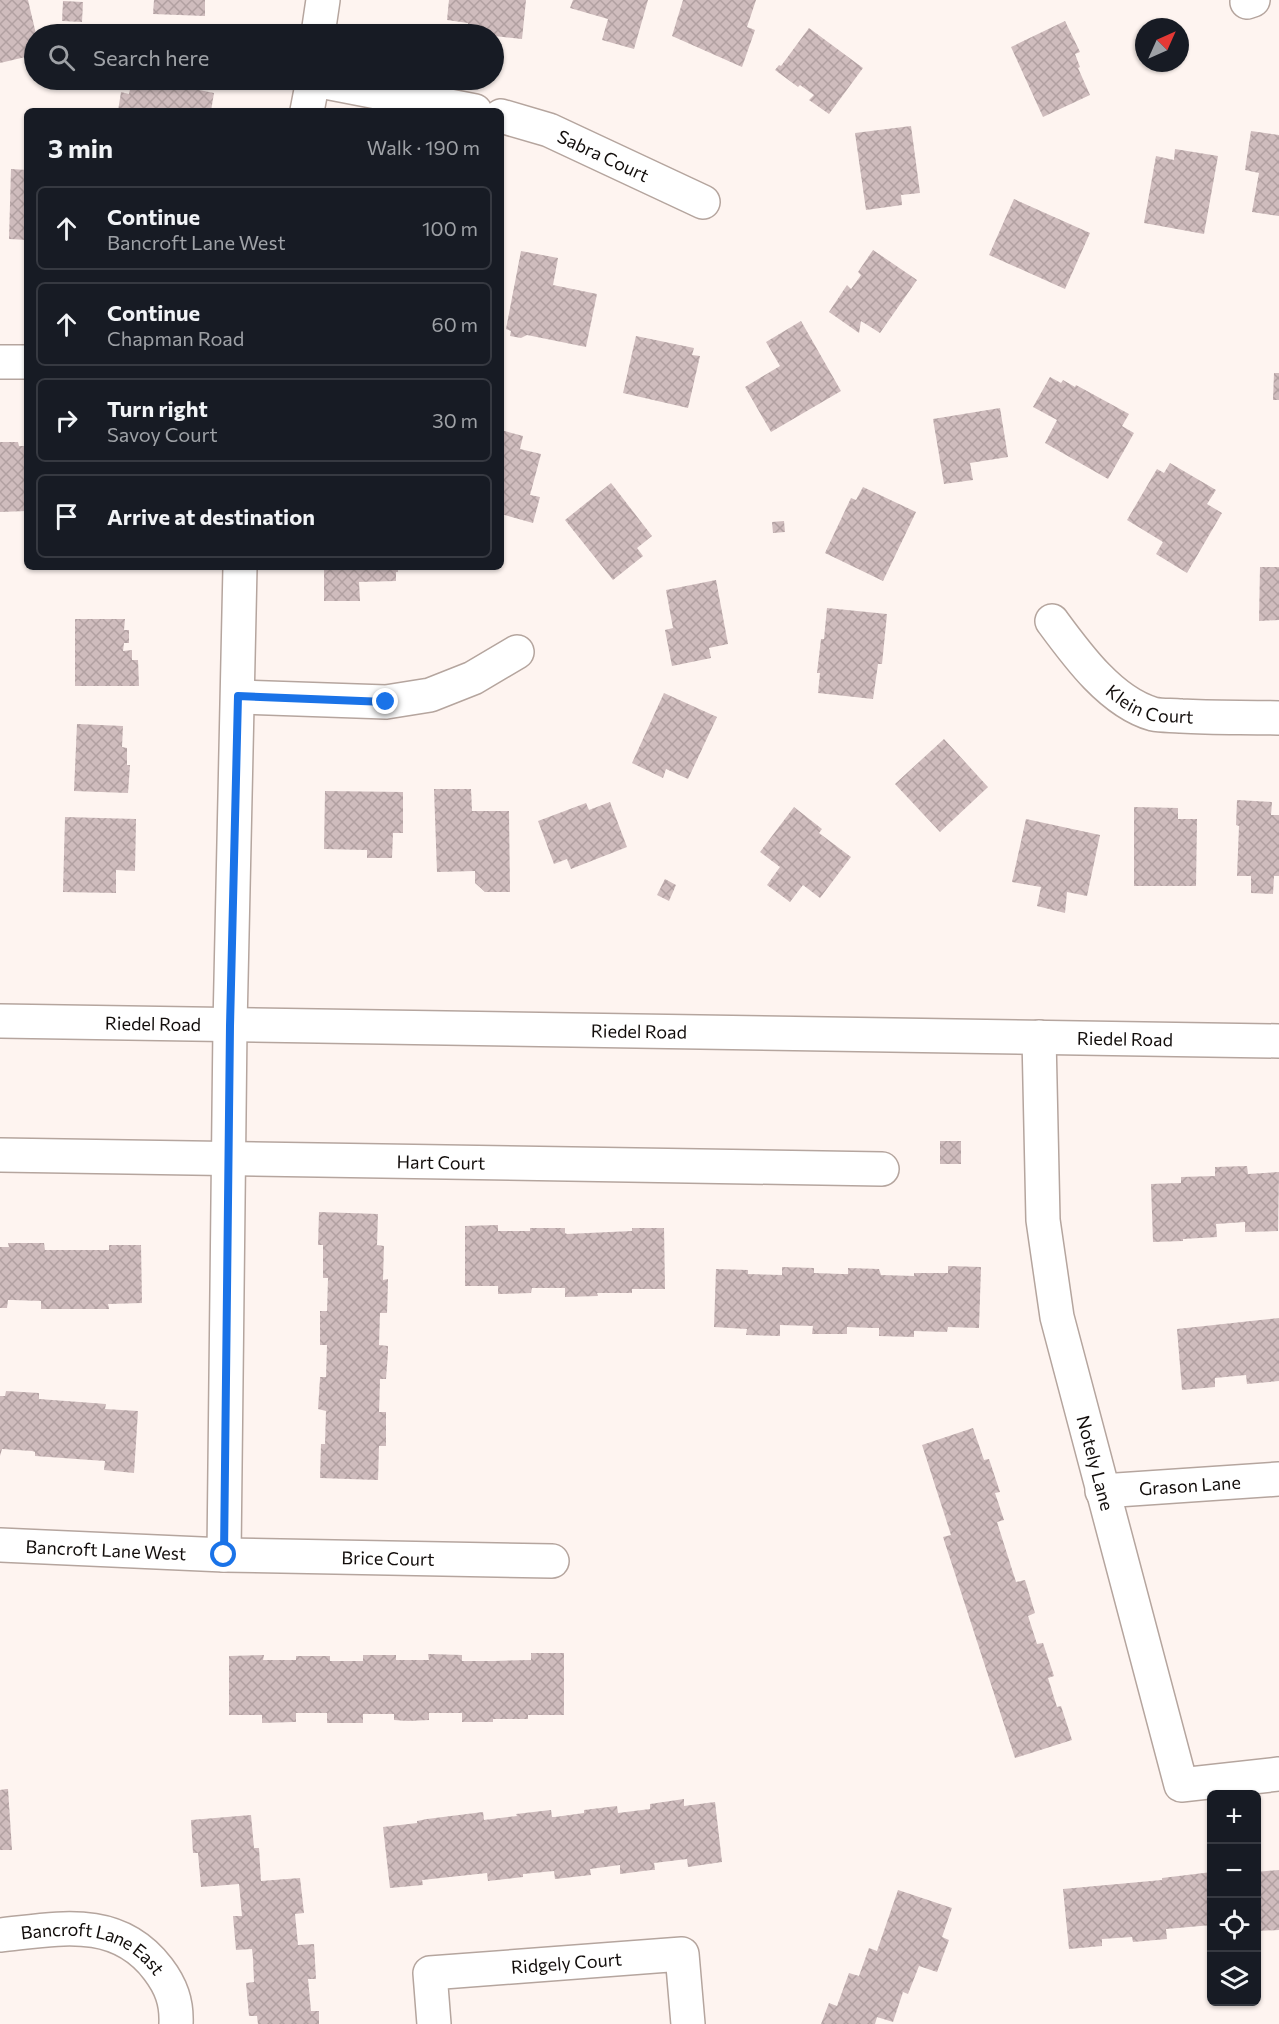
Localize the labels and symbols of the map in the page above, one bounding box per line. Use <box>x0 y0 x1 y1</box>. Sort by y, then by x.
north arrow <box>1135 18 1189 72</box>
street label: Sabra Court <box>554 125 653 186</box>
street label: Klein Court <box>1102 679 1194 728</box>
route end <box>372 688 398 714</box>
street label: Riedel Road <box>105 1012 201 1035</box>
street label: Riedel Road <box>591 1019 687 1043</box>
street label: Riedel Road <box>1077 1027 1173 1050</box>
street label: Hart Court <box>396 1150 485 1174</box>
street label: Notely Lane <box>1072 1413 1119 1513</box>
street label: Grason Lane <box>1138 1471 1241 1499</box>
street label: Bancroft Lane West <box>25 1535 187 1564</box>
route start <box>210 1541 236 1567</box>
street label: Brice Court <box>341 1546 435 1570</box>
street label: Bancroft Lane East <box>19 1918 169 1979</box>
street label: Ridgely Court <box>510 1948 623 1978</box>

